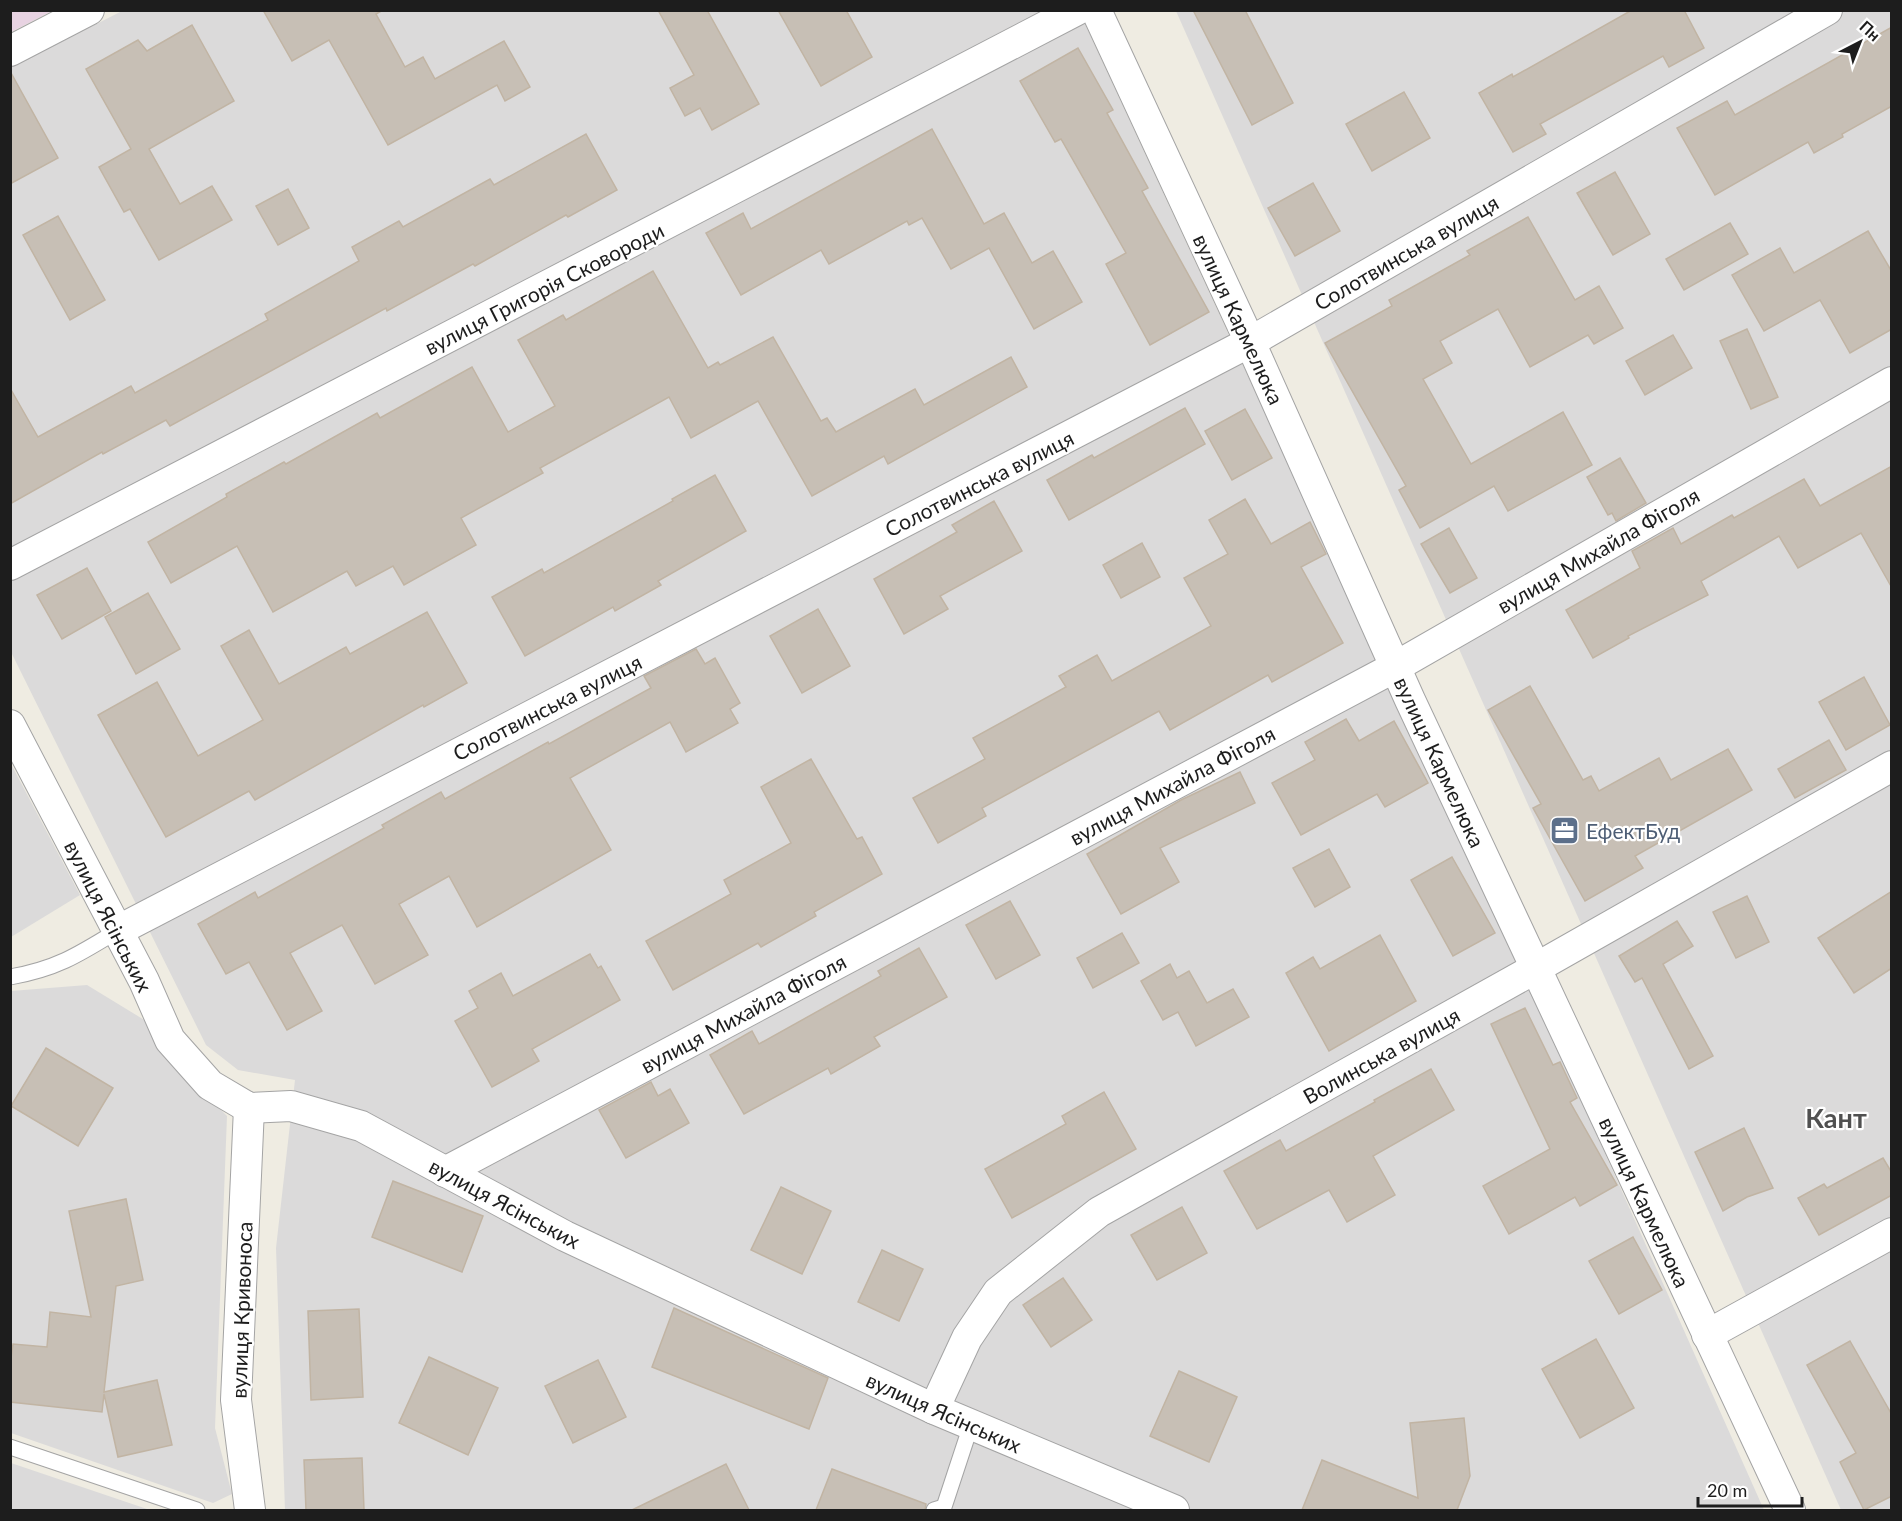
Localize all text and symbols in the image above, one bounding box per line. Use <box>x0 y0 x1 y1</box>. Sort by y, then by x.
north arrow <box>1830 12 1890 72</box>
text: Пн <box>1856 16 1885 45</box>
street label: Солотвинська вулиця <box>1310 189 1502 315</box>
street label: вулиця Григорія Сковороди <box>420 217 668 359</box>
street label: вулиця Кармелюка <box>1189 230 1289 408</box>
street label: Солотвинська вулиця <box>881 425 1077 541</box>
street label: вулиця Михайла Фіголя <box>1493 482 1703 618</box>
street label: Солотвинська вулиця <box>449 649 645 765</box>
street label: вулиця Кармелюка <box>1390 673 1490 851</box>
street label: вулиця Михайла Фіголя <box>1065 720 1279 850</box>
office icon: ЕфектБуд <box>1549 814 1581 846</box>
place label: ЕфектБуд <box>1586 818 1680 843</box>
street label: вулиця Ясінських <box>60 836 158 996</box>
street label: вулиця Михайла Фіголя <box>636 948 850 1078</box>
street label: Волинська вулиця <box>1298 1002 1464 1108</box>
district label: Кант <box>1805 1101 1867 1134</box>
street label: вулиця Кармелюка <box>1595 1113 1695 1291</box>
street label: вулиця Ясінських <box>425 1153 585 1253</box>
street label: вулиця Кривоноса <box>225 1221 257 1399</box>
street label: вулиця Ясінських <box>863 1367 1026 1458</box>
scale bar <box>1698 1470 1802 1508</box>
text: 20 m <box>1707 1479 1747 1501</box>

